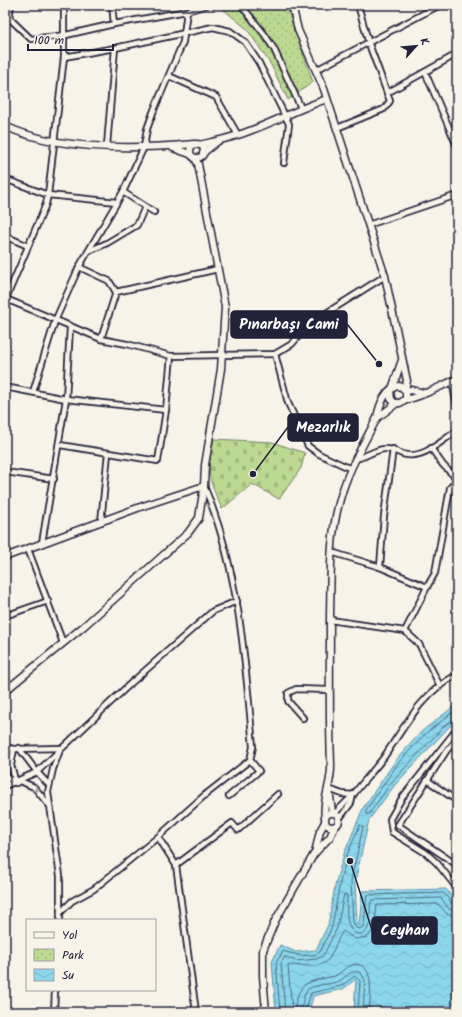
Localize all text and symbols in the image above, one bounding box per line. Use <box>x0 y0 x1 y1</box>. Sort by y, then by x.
scale bar <box>28 26 113 52</box>
north arrow <box>396 26 436 66</box>
text: 100 m <box>34 31 65 50</box>
text: K <box>414 35 434 49</box>
callout: Pınarbaşı Cami <box>231 311 347 338</box>
text: Pınarbaşı Cami <box>239 313 340 337</box>
callout: Mezarlık <box>288 414 358 441</box>
text: Mezarlık <box>296 416 351 440</box>
one-way arrow <box>30 784 38 791</box>
callout: Ceyhan <box>372 917 437 944</box>
legend <box>26 919 156 991</box>
text: Ceyhan <box>381 919 429 943</box>
text: Yol <box>62 926 77 945</box>
text: Park <box>62 946 84 965</box>
text: Su <box>62 966 74 985</box>

